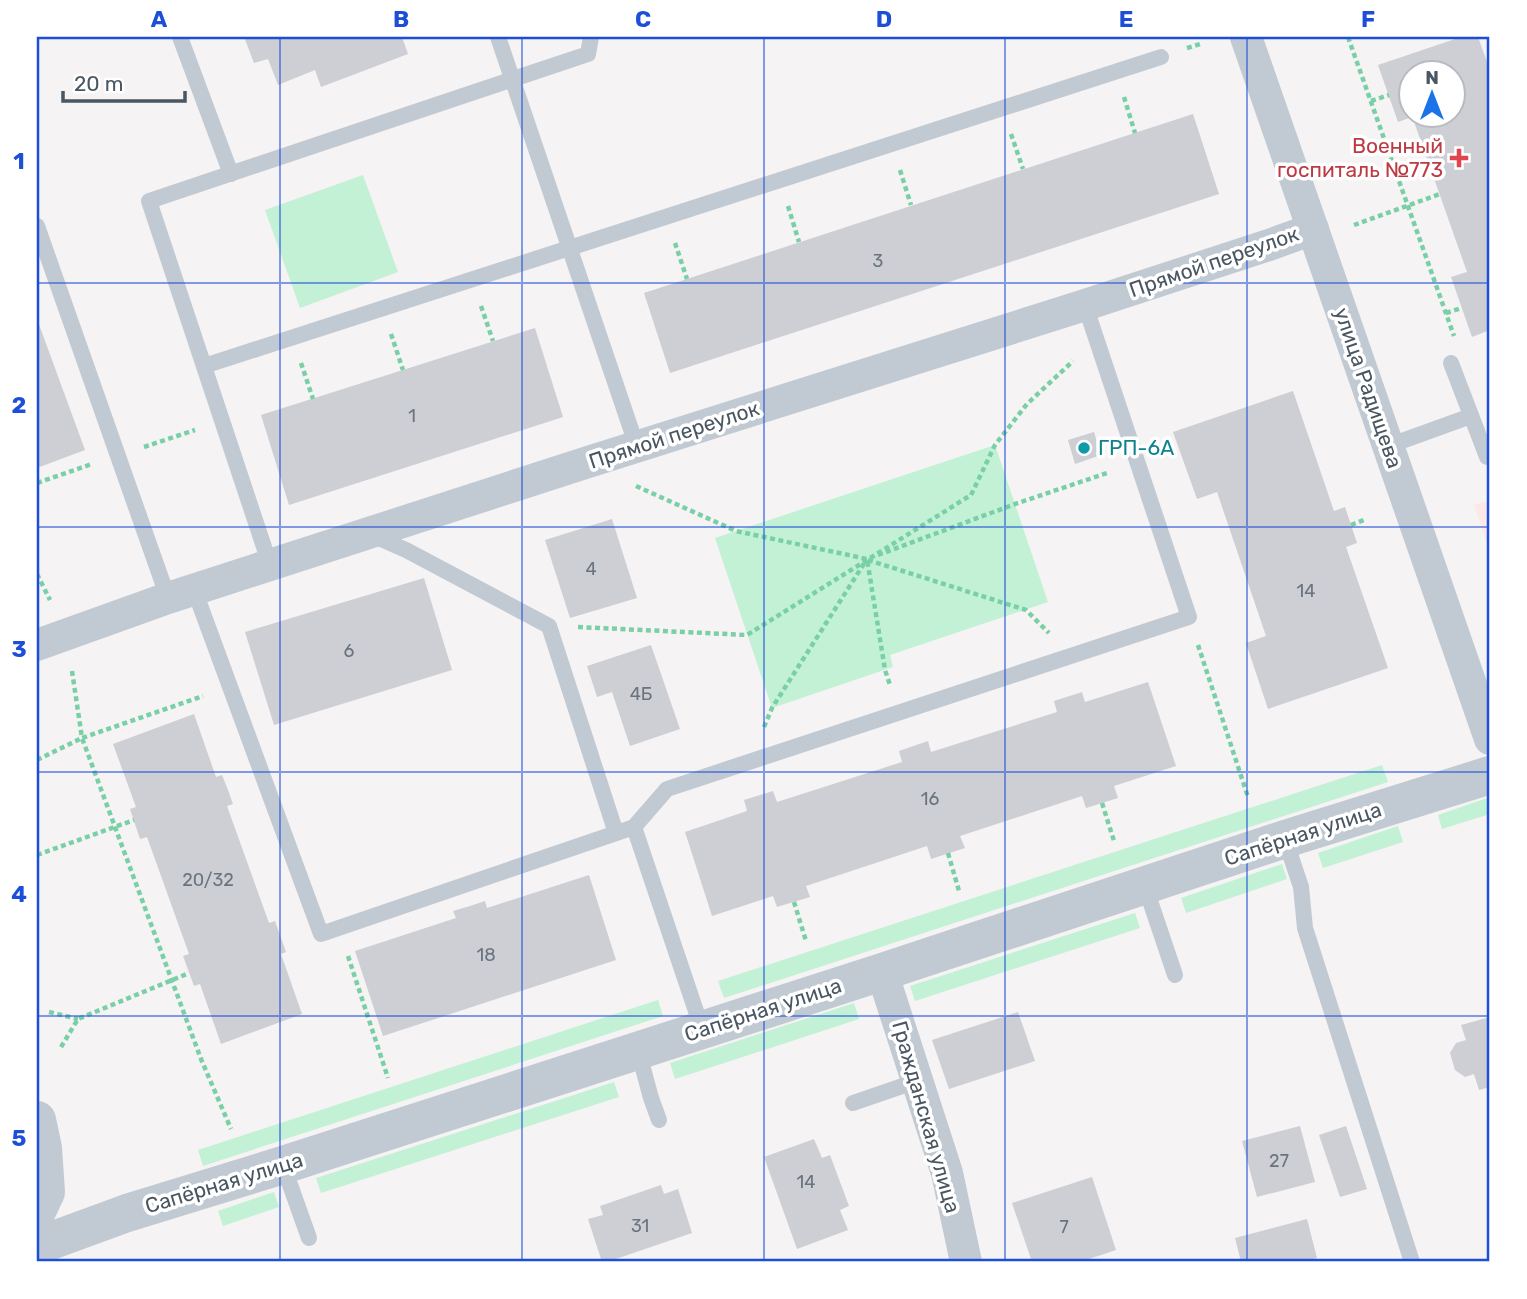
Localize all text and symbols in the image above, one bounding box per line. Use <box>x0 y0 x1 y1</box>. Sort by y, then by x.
text: A <box>151 5 168 33</box>
text: B <box>393 5 409 33</box>
text: C <box>635 5 651 33</box>
text: D <box>876 5 892 33</box>
text: E <box>1119 5 1133 33</box>
text: F <box>1361 5 1375 33</box>
scale bar <box>63 60 186 104</box>
north arrow <box>1398 60 1468 130</box>
text: N <box>1425 66 1439 89</box>
text: 20 m <box>74 71 123 96</box>
place label: Военный госпиталь №773 <box>1277 133 1443 182</box>
text: 1 <box>13 147 25 175</box>
marker: Военный госпиталь №773 <box>1449 148 1469 168</box>
street label: Прямой переулок <box>1126 221 1302 302</box>
house number: 3 <box>873 250 883 272</box>
street label: улица Радищева <box>1329 304 1408 471</box>
text: 2 <box>12 391 26 419</box>
street label: Прямой переулок <box>586 395 762 474</box>
house number: 1 <box>408 405 416 427</box>
place label: ГРП-6А <box>1098 435 1174 460</box>
marker: ГРП-6А <box>1076 440 1092 456</box>
house number: 4 <box>585 558 597 580</box>
house number: 14 <box>1297 580 1315 602</box>
text: 3 <box>11 635 27 663</box>
house number: 6 <box>344 640 355 662</box>
house number: 4Б <box>630 683 652 705</box>
house number: 16 <box>921 788 939 810</box>
street label: Сапёрная улица <box>1221 796 1385 871</box>
house number: 20/32 <box>182 869 234 891</box>
text: 4 <box>11 880 27 908</box>
house number: 18 <box>476 944 496 966</box>
street label: Сапёрная улица <box>681 972 845 1047</box>
street label: Гражданская улица <box>887 1018 966 1216</box>
text: 5 <box>12 1124 27 1152</box>
street label: Сапёрная улица <box>142 1147 306 1218</box>
house number: 27 <box>1269 1150 1289 1172</box>
house number: 14 <box>797 1171 815 1193</box>
house number: 31 <box>631 1215 649 1237</box>
house number: 7 <box>1059 1216 1069 1238</box>

